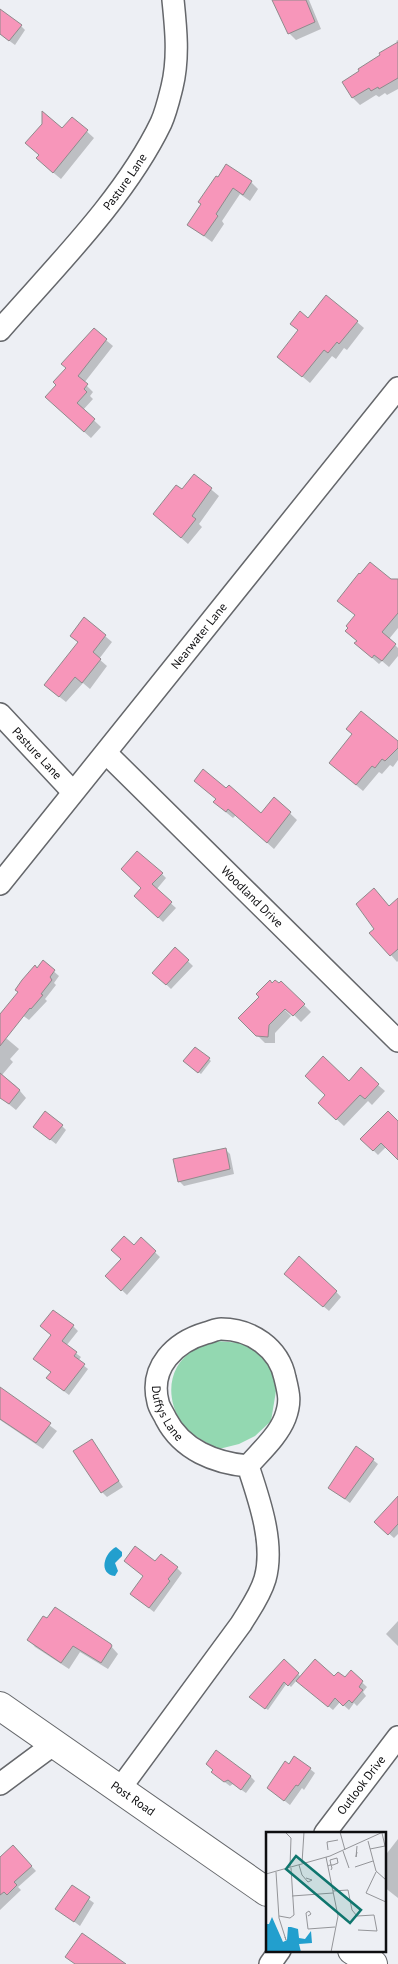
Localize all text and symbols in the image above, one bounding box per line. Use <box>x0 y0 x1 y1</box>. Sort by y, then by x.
street label: Pasture Lane <box>99 150 150 213</box>
street label: Nearwater Lane <box>167 599 230 672</box>
street label: Pasture Lane <box>9 724 65 782</box>
street label: Woodland Drive <box>218 863 287 931</box>
street label: Duffys Lane <box>149 1385 187 1444</box>
street label: Outlook Drive <box>334 1752 388 1818</box>
street label: Post Road <box>108 1778 158 1819</box>
inset map <box>266 1832 386 1952</box>

